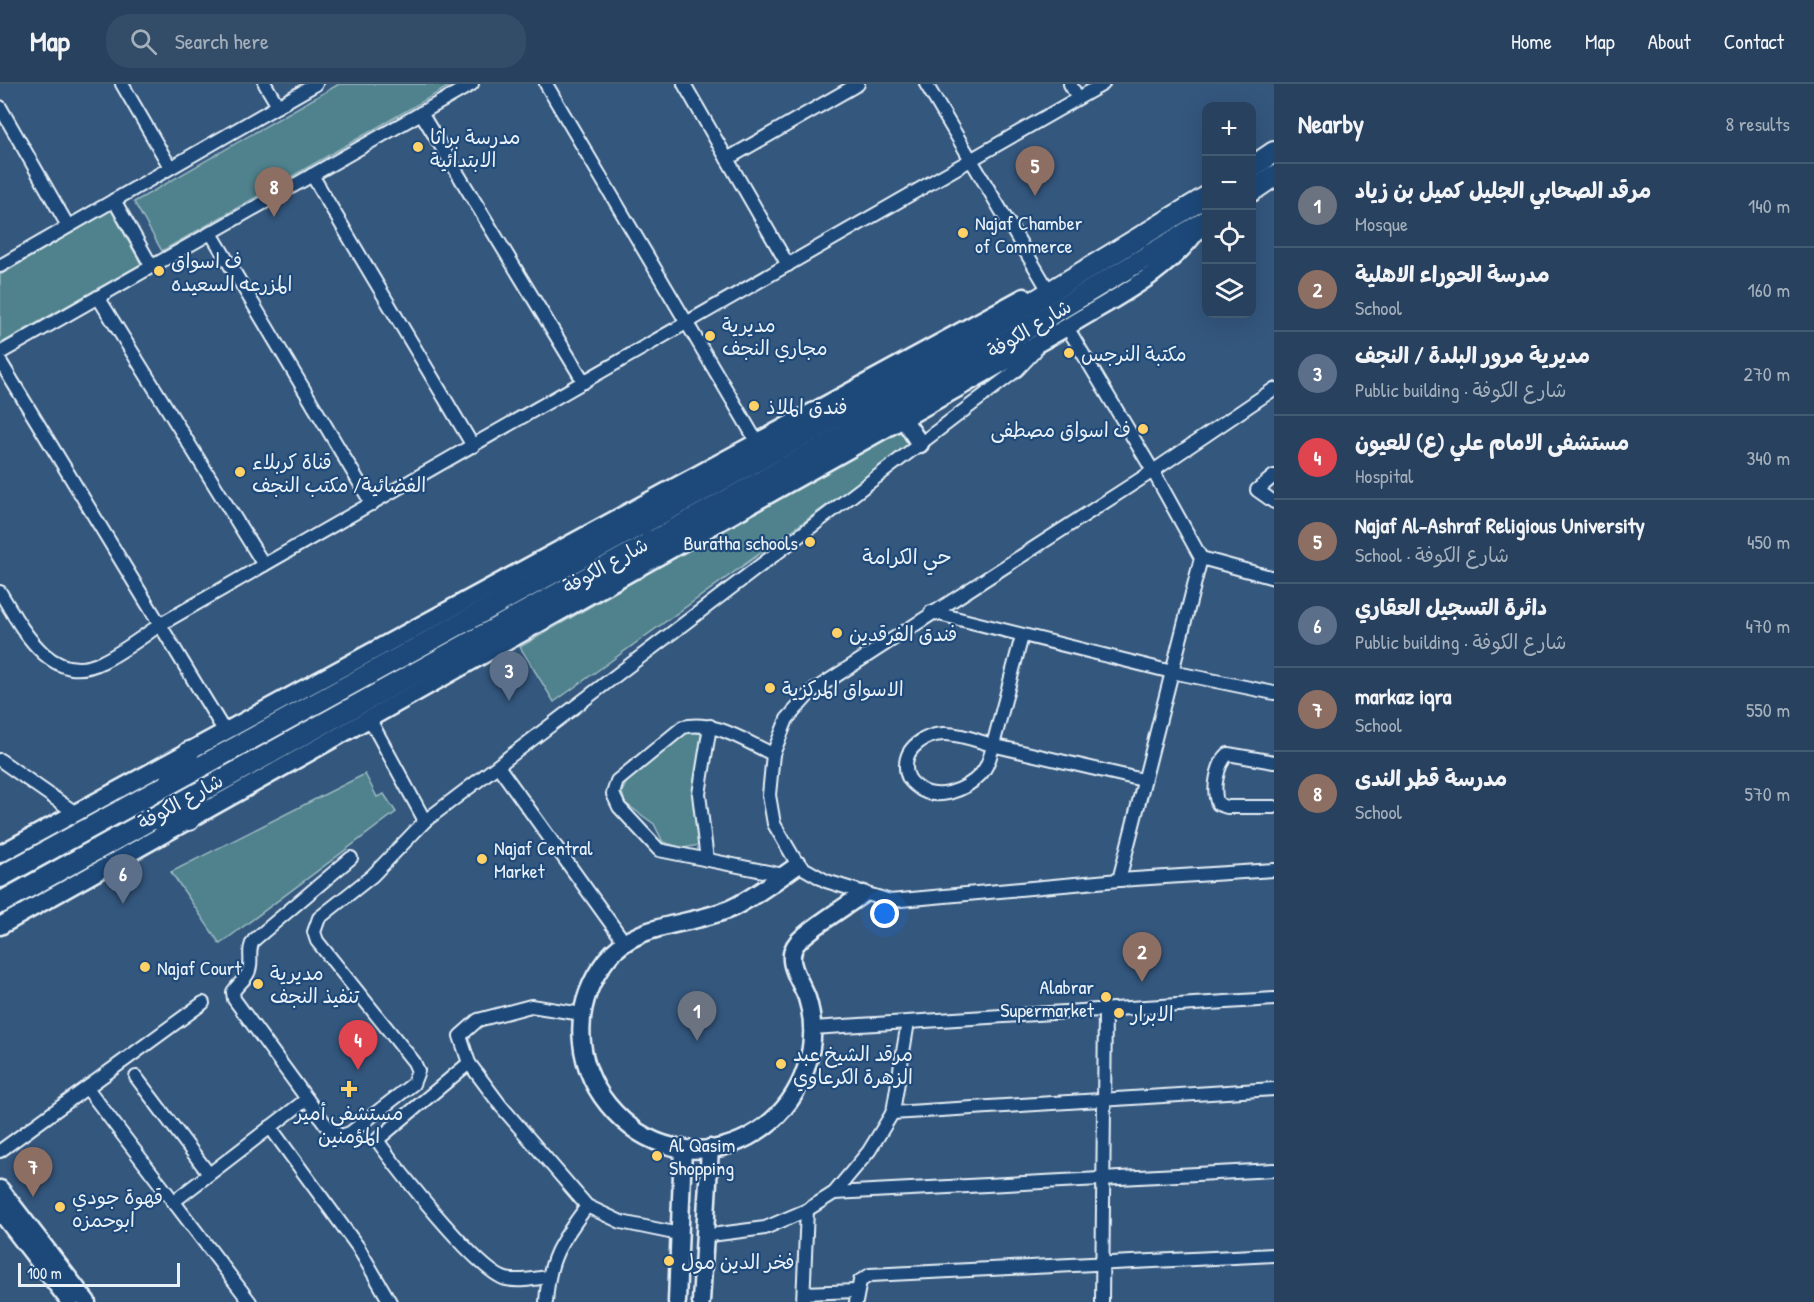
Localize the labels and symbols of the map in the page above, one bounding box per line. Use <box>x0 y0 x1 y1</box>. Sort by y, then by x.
place label: مدرسة براثا الابتدائية <box>430 123 521 173</box>
marker: مدرسة براثا الابتدائية <box>411 140 425 154</box>
pin: 5 <box>1016 147 1054 196</box>
pin: 8 <box>254 168 294 217</box>
place label: Najaf Chamber of Commerce <box>975 209 1083 259</box>
marker: Najaf Chamber of Commerce <box>956 226 970 240</box>
place label: ف اسواق المزرعه السعيده <box>171 247 292 297</box>
marker: ف اسواق المزرعه السعيده <box>152 264 166 278</box>
street label: شارع الكوفة <box>982 292 1077 365</box>
place label: مديرية مجاري النجف <box>722 311 828 363</box>
marker: مديرية مجاري النجف <box>703 329 717 343</box>
place label: مكتبة النرجس <box>1081 340 1187 367</box>
marker: مكتبة النرجس <box>1062 346 1076 360</box>
place label: فندق الملاذ <box>766 393 848 420</box>
marker: فندق الملاذ <box>747 399 761 413</box>
place label: ف اسواق مصطفى <box>990 416 1131 443</box>
marker: ف اسواق مصطفى <box>1136 422 1150 436</box>
place label: قناة كربلاء الفضائية/ مكتب النجف <box>252 448 426 498</box>
marker: قناة كربلاء الفضائية/ مكتب النجف <box>233 465 247 479</box>
place label: Buratha schools <box>684 529 798 556</box>
street label: شارع الكوفة <box>557 530 653 600</box>
marker: Buratha schools <box>803 535 817 549</box>
district label: حي الكرامة <box>862 542 952 576</box>
place label: فندق الفرقدين <box>849 620 957 647</box>
marker: فندق الفرقدين <box>830 626 844 640</box>
pin: 3 <box>490 652 528 701</box>
place label: الاسواق المركزية <box>782 675 904 702</box>
marker: الاسواق المركزية <box>763 681 777 695</box>
street label: شارع الكوفة <box>132 766 228 836</box>
place label: Najaf Central Market <box>494 834 593 884</box>
marker: Najaf Central Market <box>475 852 489 866</box>
pin: 6 <box>104 854 142 904</box>
your location <box>870 899 899 928</box>
pin: 2 <box>1122 932 1162 982</box>
place label: Najaf Court <box>157 954 243 981</box>
place label: مديرية تنفيذ النجف <box>270 959 359 1009</box>
marker: Najaf Court <box>138 960 152 974</box>
place label: Alabrar Supermarket <box>1000 973 1095 1023</box>
marker: مديرية تنفيذ النجف <box>251 977 265 991</box>
marker: Alabrar Supermarket <box>1099 990 1113 1004</box>
pin: 1 <box>678 992 716 1041</box>
place label: الابرار <box>1129 1000 1174 1027</box>
marker: الابرار <box>1112 1006 1126 1020</box>
pin: 4 <box>338 1020 378 1070</box>
place label: مرقد الشيخ عبد الزهرة الكرعاوي <box>793 1040 913 1092</box>
marker: مرقد الشيخ عبد الزهرة الكرعاوي <box>774 1057 788 1071</box>
marker: مستشفى أمير المؤمنين <box>340 1080 358 1098</box>
place label: مستشفى أمير المؤمنين <box>293 1099 403 1149</box>
place label: Al Qasim Shopping <box>669 1131 735 1181</box>
pin: 7 <box>14 1148 52 1197</box>
marker: Al Qasim Shopping <box>650 1149 664 1163</box>
place label: قهوة جودي ابوحمزه <box>72 1183 163 1233</box>
marker: قهوة جودي ابوحمزه <box>53 1200 67 1214</box>
place label: فخر الدين مول <box>681 1248 795 1275</box>
marker: فخر الدين مول <box>662 1254 676 1268</box>
scale bar <box>18 1260 180 1288</box>

